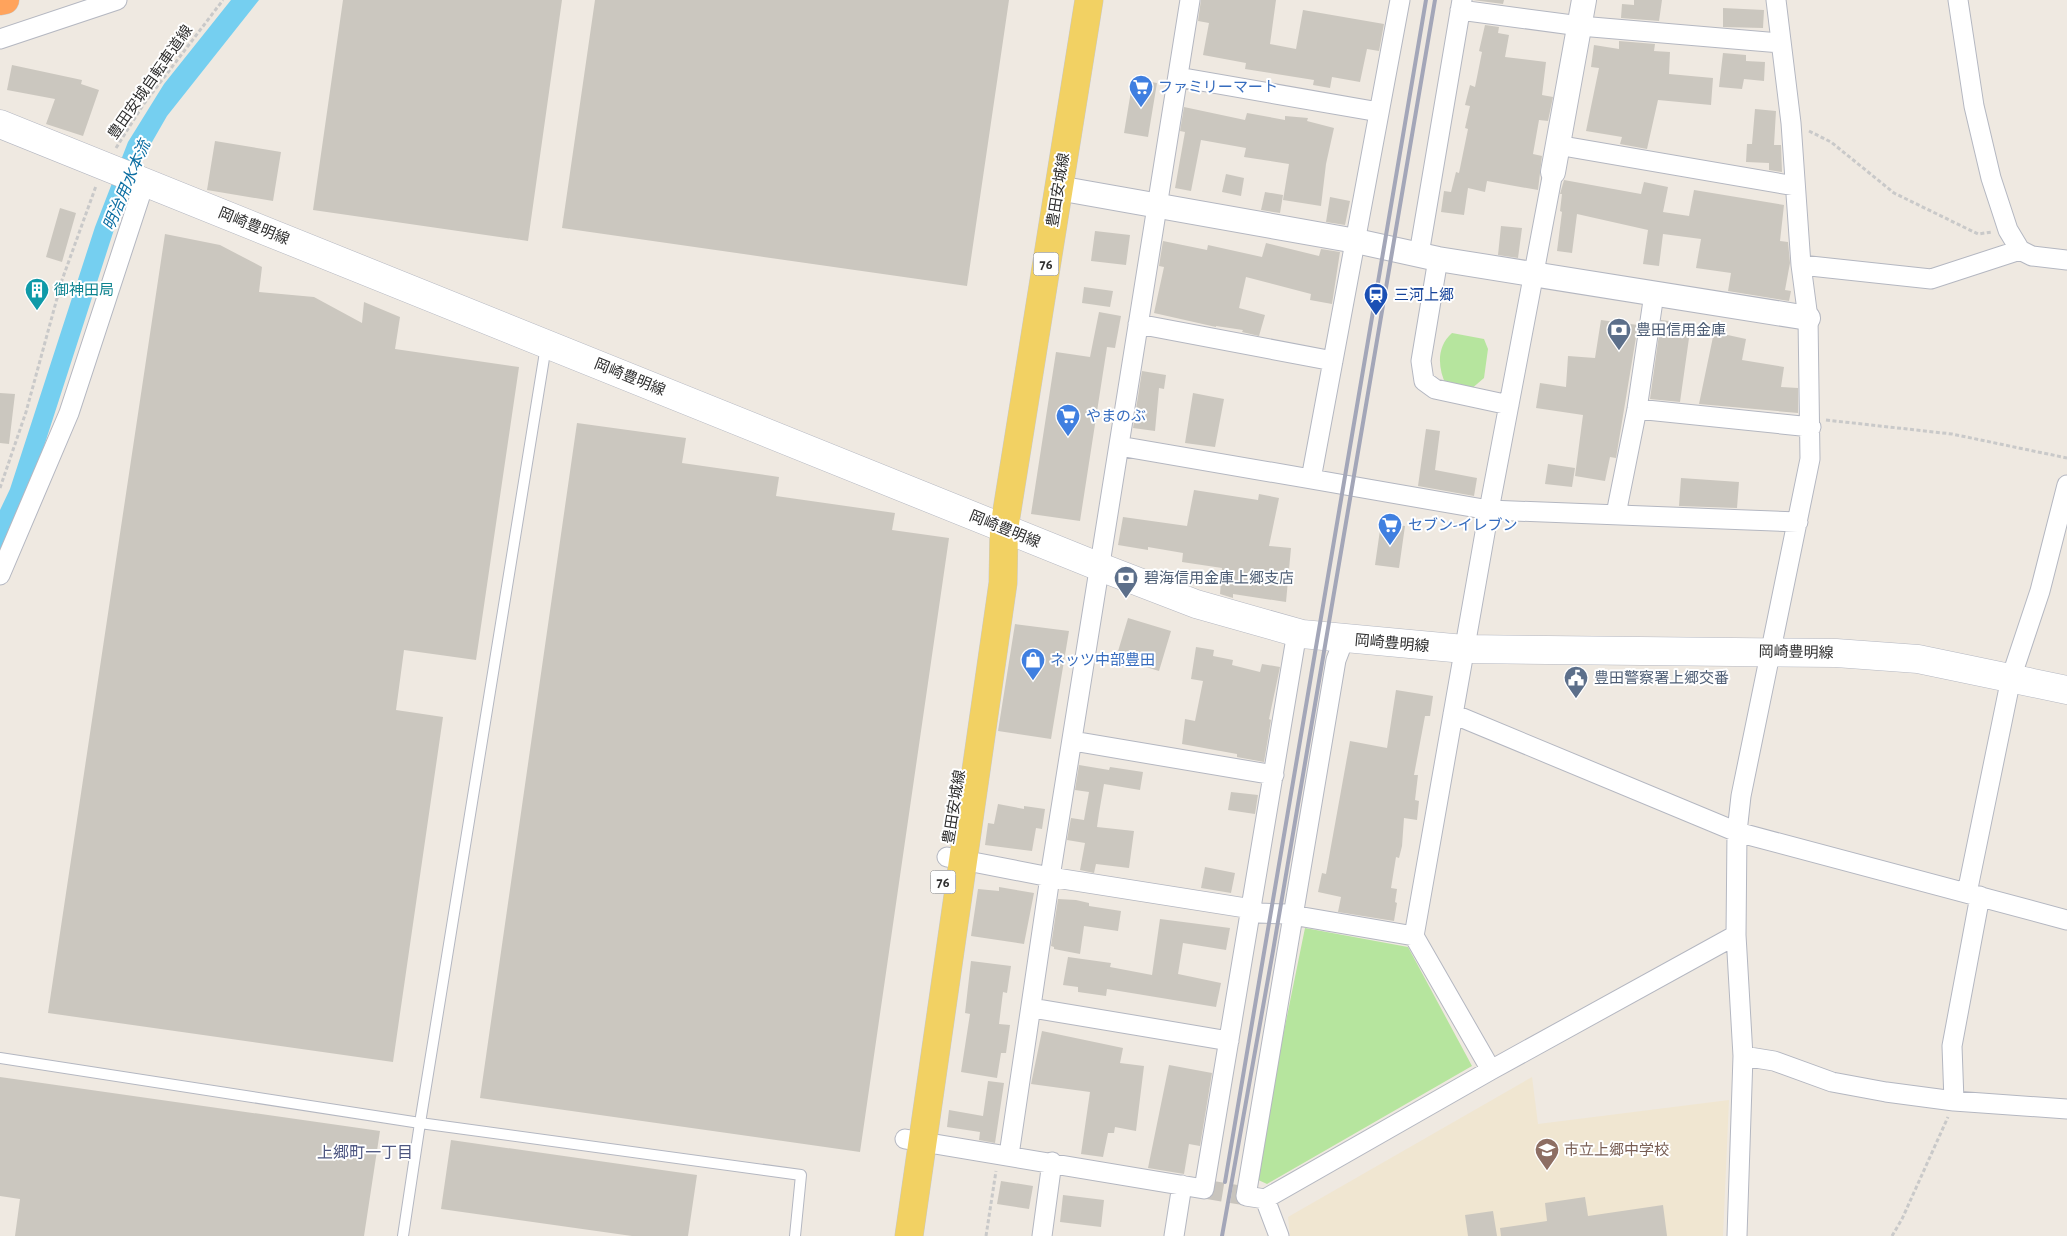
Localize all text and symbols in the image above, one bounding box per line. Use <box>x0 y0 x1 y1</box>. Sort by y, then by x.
street label: 豊田安城自転車道線 <box>105 22 195 142</box>
supermarket icon: ファミリーマート <box>1128 74 1154 108</box>
place label: ファミリーマート <box>1158 80 1278 95</box>
water label: 明治用水本流 <box>100 135 154 233</box>
street label: 豊田安城線 <box>1044 152 1072 228</box>
street label: 岡崎豊明線 <box>216 205 292 247</box>
road number: 76 <box>1034 252 1058 276</box>
building icon: 御神田局 <box>24 277 50 311</box>
place label: 御神田局 <box>54 282 114 298</box>
station icon: 三河上郷 <box>1363 282 1389 316</box>
place label: 三河上郷 <box>1394 287 1454 303</box>
bank icon: 豊田信用金庫 <box>1606 317 1632 351</box>
place label: 豊田信用金庫 <box>1636 322 1726 338</box>
street label: 岡崎豊明線 <box>592 356 668 398</box>
supermarket icon: やまのぶ <box>1055 403 1081 437</box>
place label: やまのぶ <box>1086 408 1146 424</box>
street label: 岡崎豊明線 <box>967 508 1043 550</box>
supermarket icon: セブン-イレブン <box>1377 512 1403 546</box>
place label: セブン-イレブン <box>1408 517 1518 533</box>
bank icon: 碧海信用金庫上郷支店 <box>1113 565 1139 599</box>
place label: 碧海信用金庫上郷支店 <box>1144 570 1294 586</box>
street label: 岡崎豊明線 <box>1354 632 1430 654</box>
street label: 岡崎豊明線 <box>1758 643 1834 661</box>
shop icon: ネッツ中部豊田 <box>1020 647 1046 681</box>
place label: ネッツ中部豊田 <box>1050 652 1155 668</box>
public building icon: 豊田警察署上郷交番 <box>1563 665 1589 699</box>
place label: 豊田警察署上郷交番 <box>1594 670 1729 686</box>
street label: 豊田安城線 <box>940 769 968 845</box>
road number: 76 <box>930 870 956 894</box>
school or university icon: 市立上郷中学校 <box>1534 1137 1560 1171</box>
place label: 市立上郷中学校 <box>1564 1142 1669 1158</box>
district label: 上郷町一丁目 <box>317 1144 413 1161</box>

